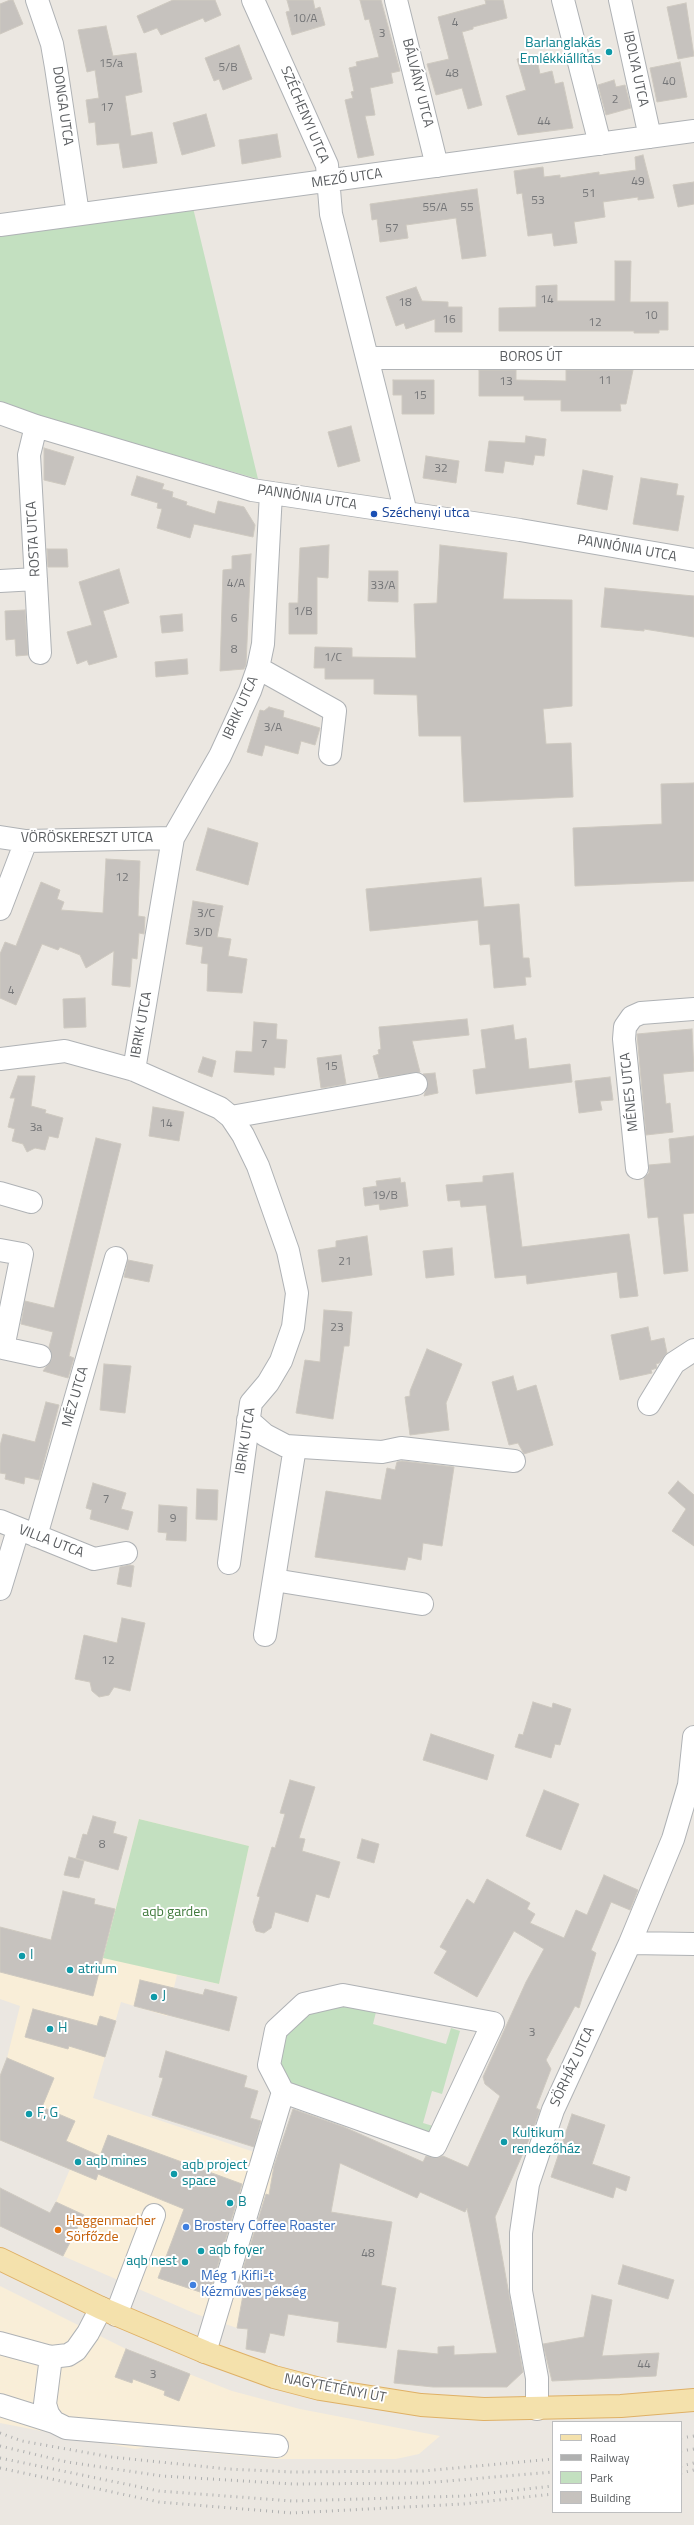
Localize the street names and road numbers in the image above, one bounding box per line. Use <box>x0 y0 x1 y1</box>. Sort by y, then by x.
street label: IBOLYA UTCA <box>619 29 651 109</box>
street label: BÁLVÁNY UTCA <box>398 37 436 129</box>
street label: SZÉCHENYI UTCA <box>276 64 332 166</box>
street label: DONGA UTCA <box>48 65 76 147</box>
street label: MEZŐ UTCA <box>310 166 384 192</box>
street label: BOROS ÚT <box>500 350 562 366</box>
street label: PANNÓNIA UTCA <box>256 482 358 514</box>
street label: ROSTA UTCA <box>24 501 44 577</box>
street label: PANNÓNIA UTCA <box>576 532 678 566</box>
street label: IBRIK UTCA <box>220 674 262 742</box>
street label: VÖRÖSKERESZT UTCA <box>21 831 153 847</box>
street label: IBRIK UTCA <box>128 990 156 1060</box>
street label: MÉNES UTCA <box>617 1052 643 1132</box>
street label: MÉZ UTCA <box>59 1365 93 1429</box>
street label: IBRIK UTCA <box>232 1406 260 1476</box>
street label: VILLA UTCA <box>16 1522 86 1562</box>
street label: SÖRHÁZ UTCA <box>547 2024 599 2110</box>
street label: NAGYTÉTÉNYI ÚT <box>283 2371 387 2407</box>

